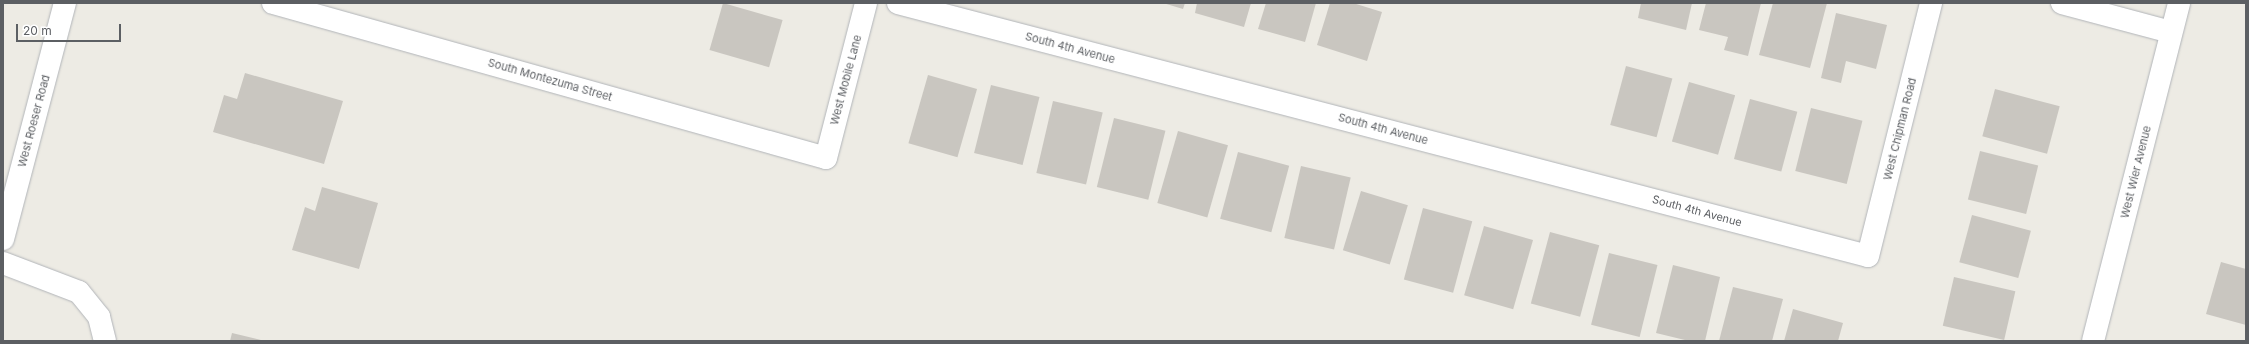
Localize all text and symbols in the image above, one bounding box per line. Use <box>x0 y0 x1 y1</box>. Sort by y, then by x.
scale bar <box>18 16 123 42</box>
text: 20 m <box>23 23 52 38</box>
street label: South 4th Avenue <box>1024 30 1116 66</box>
street label: West Mobile Lane <box>828 34 864 126</box>
street label: South Montezuma Street <box>486 56 614 104</box>
street label: West Roeser Road <box>15 73 53 169</box>
street label: West Chipman Road <box>1881 76 1919 182</box>
street label: South 4th Avenue <box>1337 111 1429 147</box>
street label: West Wier Avenue <box>2118 124 2154 220</box>
street label: South 4th Avenue <box>1651 193 1743 229</box>

